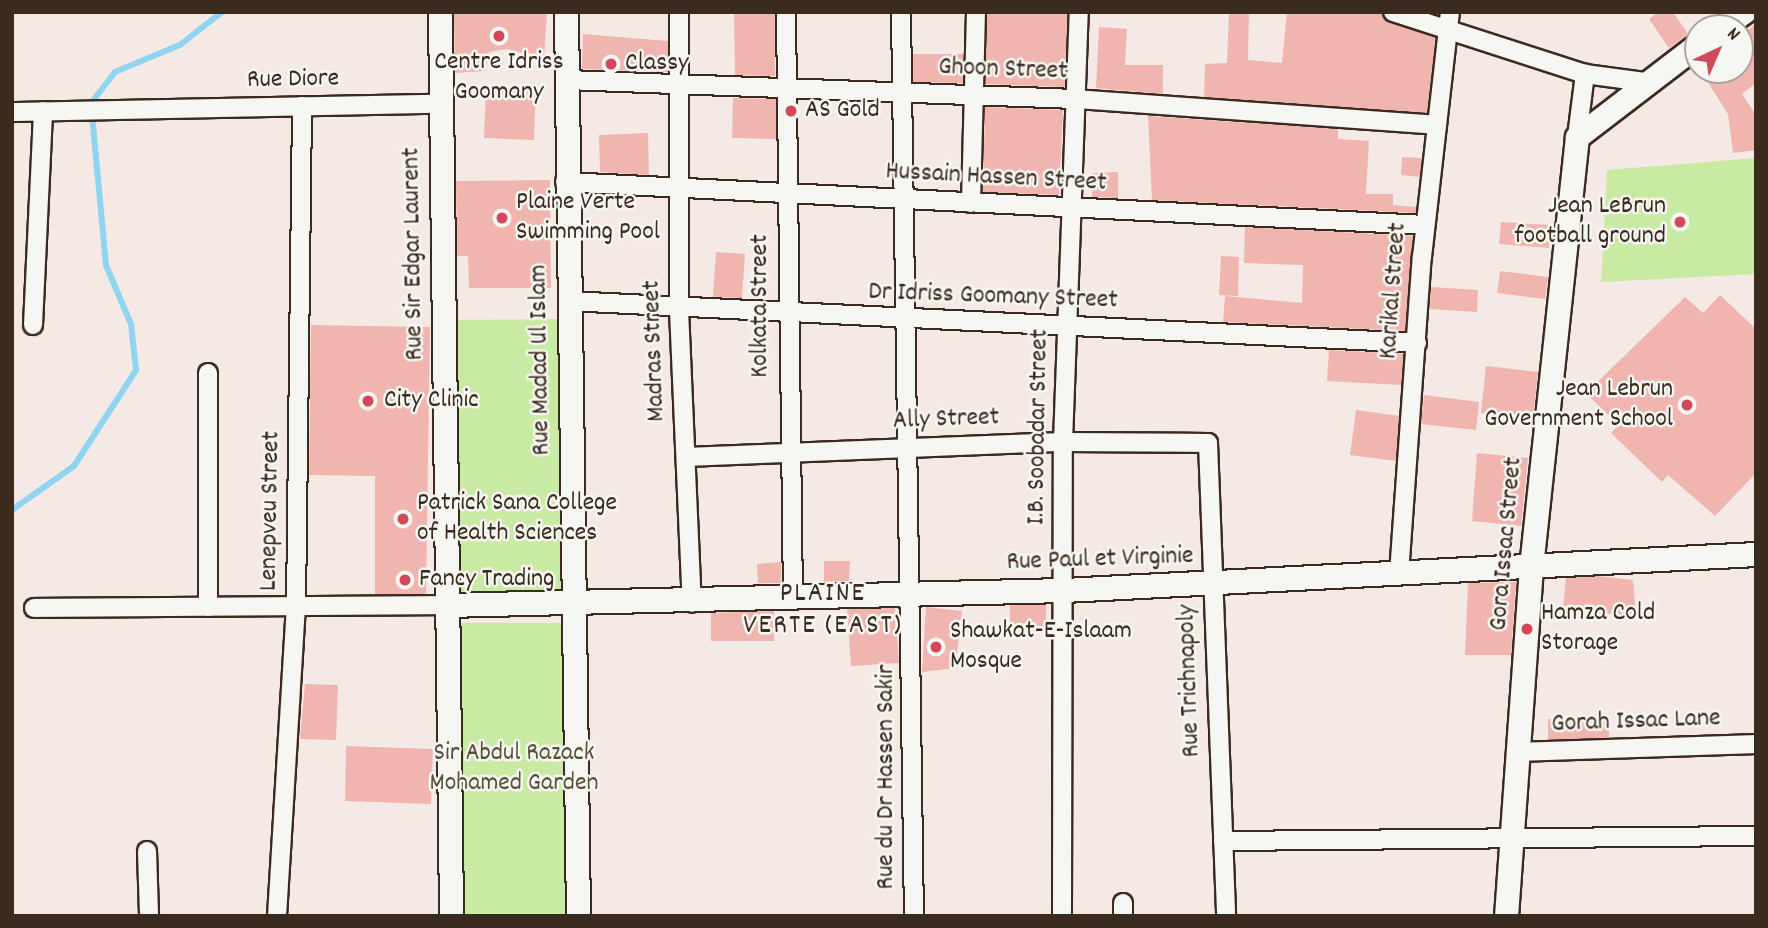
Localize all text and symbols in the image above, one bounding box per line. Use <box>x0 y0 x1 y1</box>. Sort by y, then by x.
north arrow <box>1684 14 1754 84</box>
text: N <box>1720 22 1745 48</box>
marker: Centre Idriss Goomany <box>491 28 507 44</box>
place label: Centre Idriss Goomany <box>434 47 564 108</box>
place label: Classy <box>625 48 689 80</box>
street label: Ghoon Street <box>938 52 1068 88</box>
marker: Classy <box>603 56 619 72</box>
street label: Rue Diore <box>247 64 339 96</box>
place label: AS Gold <box>805 95 880 127</box>
marker: AS Gold <box>783 103 799 119</box>
street label: Rue Sir Edgar Laurent <box>397 147 431 361</box>
street label: Hussain Hassen Street <box>885 157 1107 199</box>
place label: Plaine Verte Swimming Pool <box>516 187 660 248</box>
place label: Jean LeBrun football ground <box>1514 191 1666 252</box>
marker: Plaine Verte Swimming Pool <box>494 210 510 226</box>
marker: Jean LeBrun football ground <box>1672 214 1688 230</box>
street label: Karikal Street <box>1374 222 1414 360</box>
street label: Kolkata Street <box>745 234 777 378</box>
street label: Rue Madad Ul Islam <box>524 264 558 456</box>
street label: Dr Idriss Goomany Street <box>868 277 1118 317</box>
street label: Madras Street <box>637 280 673 422</box>
street label: I.B. Soobadar Street <box>1022 329 1056 525</box>
place label: Jean Lebrun Government School <box>1484 374 1673 436</box>
place label: City Clinic <box>384 385 479 417</box>
marker: City Clinic <box>358 391 378 411</box>
marker: Jean Lebrun Government School <box>1679 397 1695 413</box>
street label: Ally Street <box>892 403 1000 437</box>
street label: Lenepveu Street <box>254 431 288 591</box>
street label: Gora Issac Street <box>1484 456 1530 632</box>
place label: Patrick Sana College of Health Sciences <box>417 488 617 550</box>
marker: Patrick Sana College of Health Sciences <box>395 511 411 527</box>
street label: Rue Paul et Virginie <box>1006 541 1194 579</box>
place label: Fancy Trading <box>419 564 554 596</box>
marker: Fancy Trading <box>397 572 413 588</box>
district label: PLAINE VERTE (EAST) <box>745 578 901 644</box>
place label: Hamza Cold Storage <box>1541 598 1655 660</box>
street label: Rue Trichnapoly <box>1172 604 1208 758</box>
place label: Shawkat-E-Islaam Mosque <box>950 616 1132 678</box>
marker: Hamza Cold Storage <box>1519 621 1535 637</box>
marker: Shawkat-E-Islaam Mosque <box>928 639 944 655</box>
street label: Rue du Dr Hassen Sakir <box>871 664 903 890</box>
street label: Gorah Issac Lane <box>1551 703 1721 741</box>
park label: Sir Abdul Razack Mohamed Garden <box>430 738 598 800</box>

